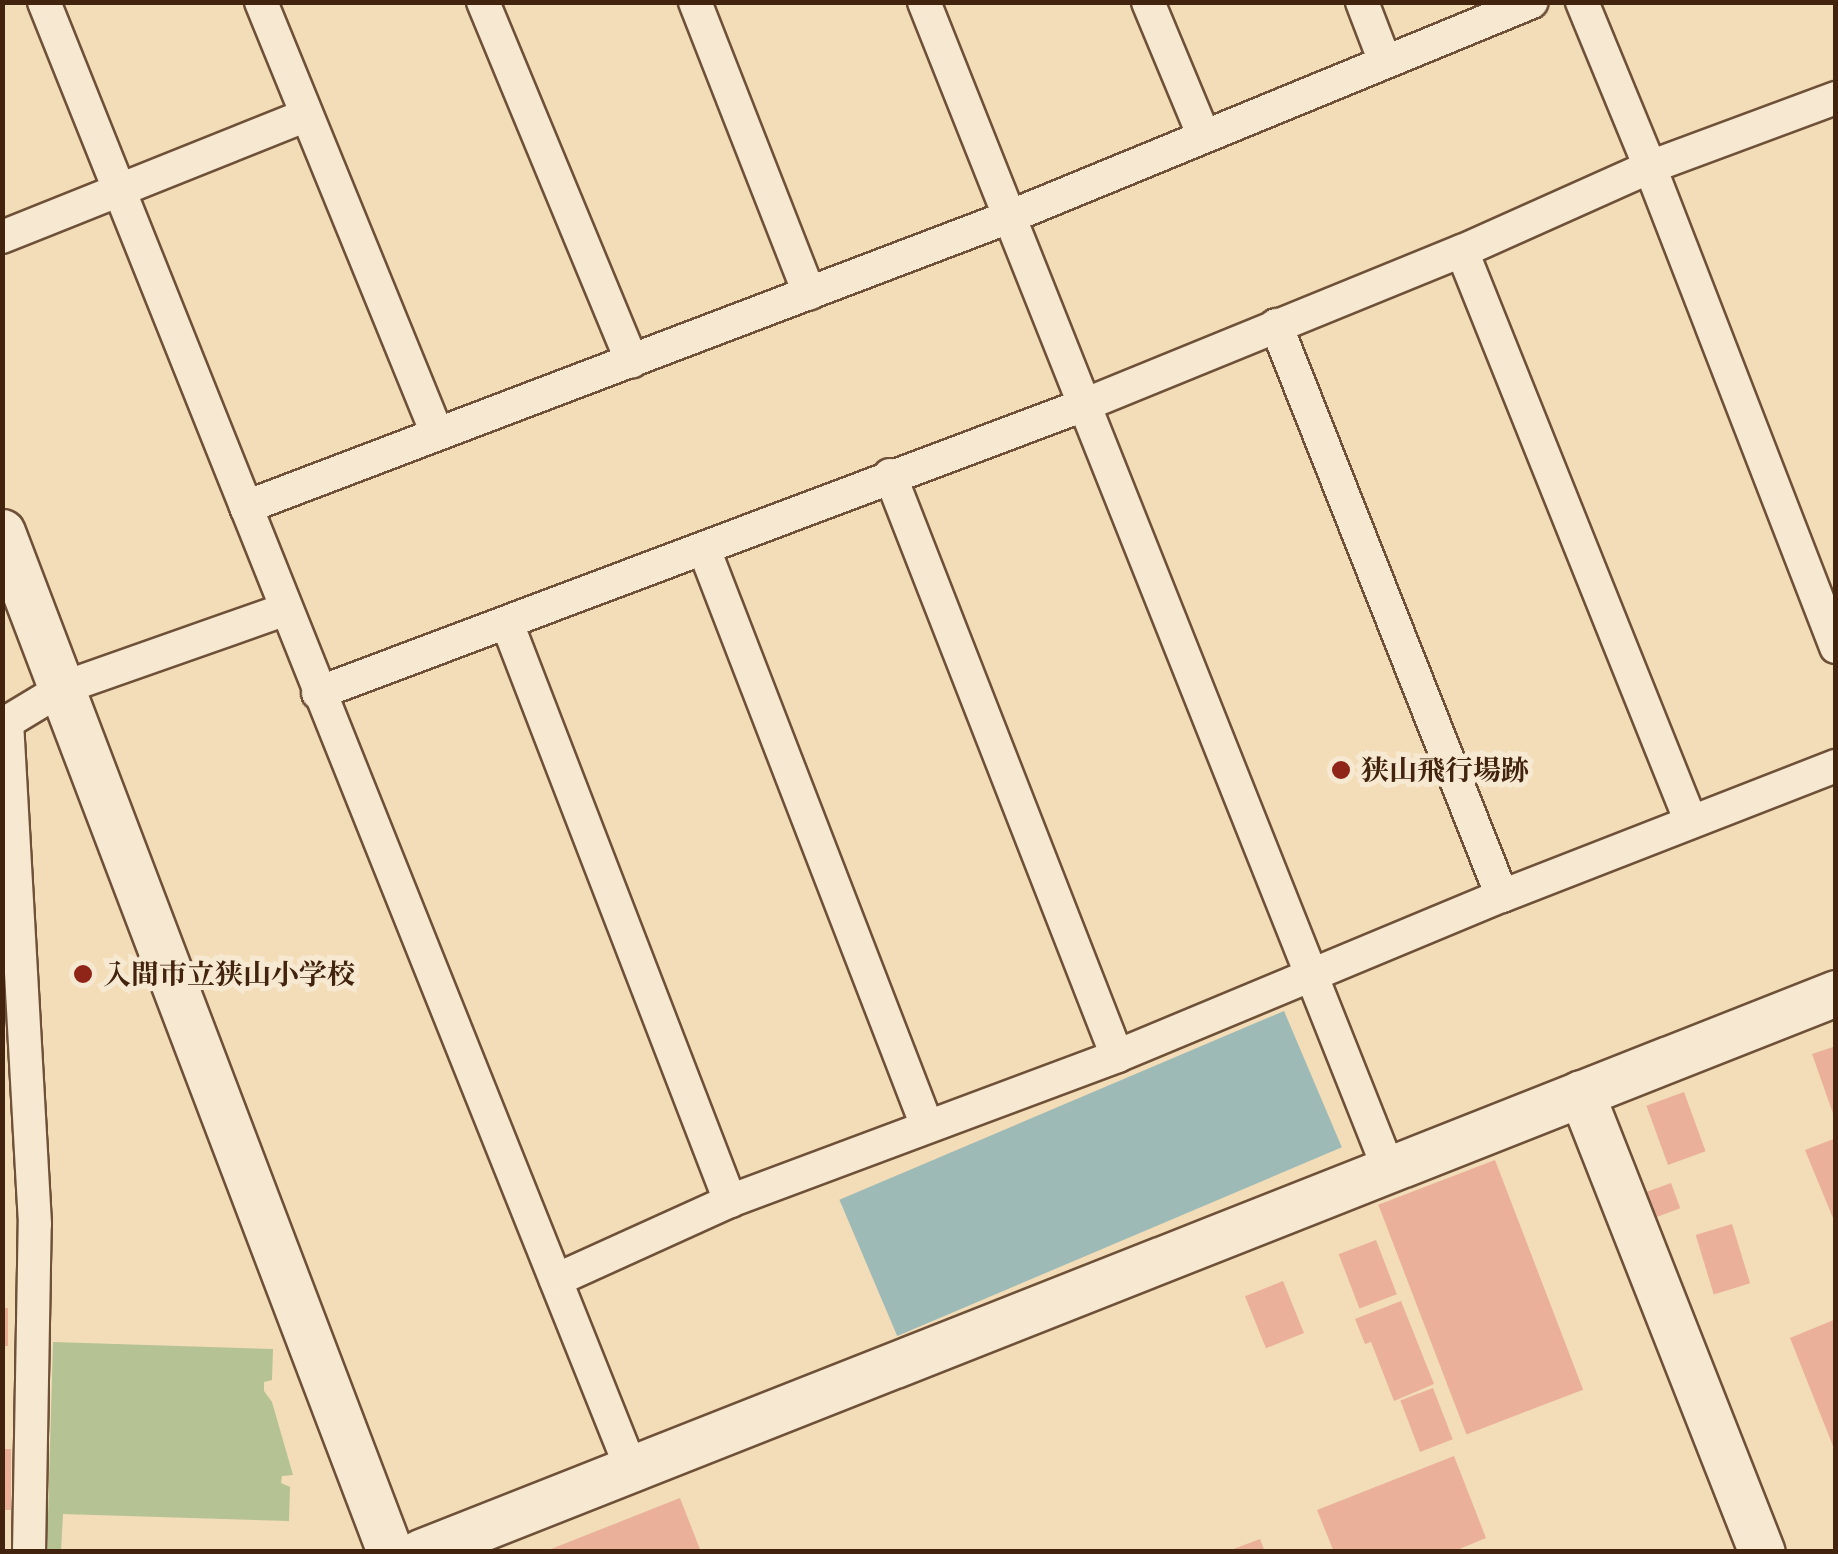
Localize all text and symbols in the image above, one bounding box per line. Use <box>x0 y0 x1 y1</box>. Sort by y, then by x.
place label: 狭山飛行場跡 <box>1361 753 1529 787</box>
marker: 狭山飛行場跡 <box>1330 759 1352 781</box>
place label: 入間市立狭山小学校 <box>103 957 355 991</box>
marker: 入間市立狭山小学校 <box>72 963 94 985</box>

